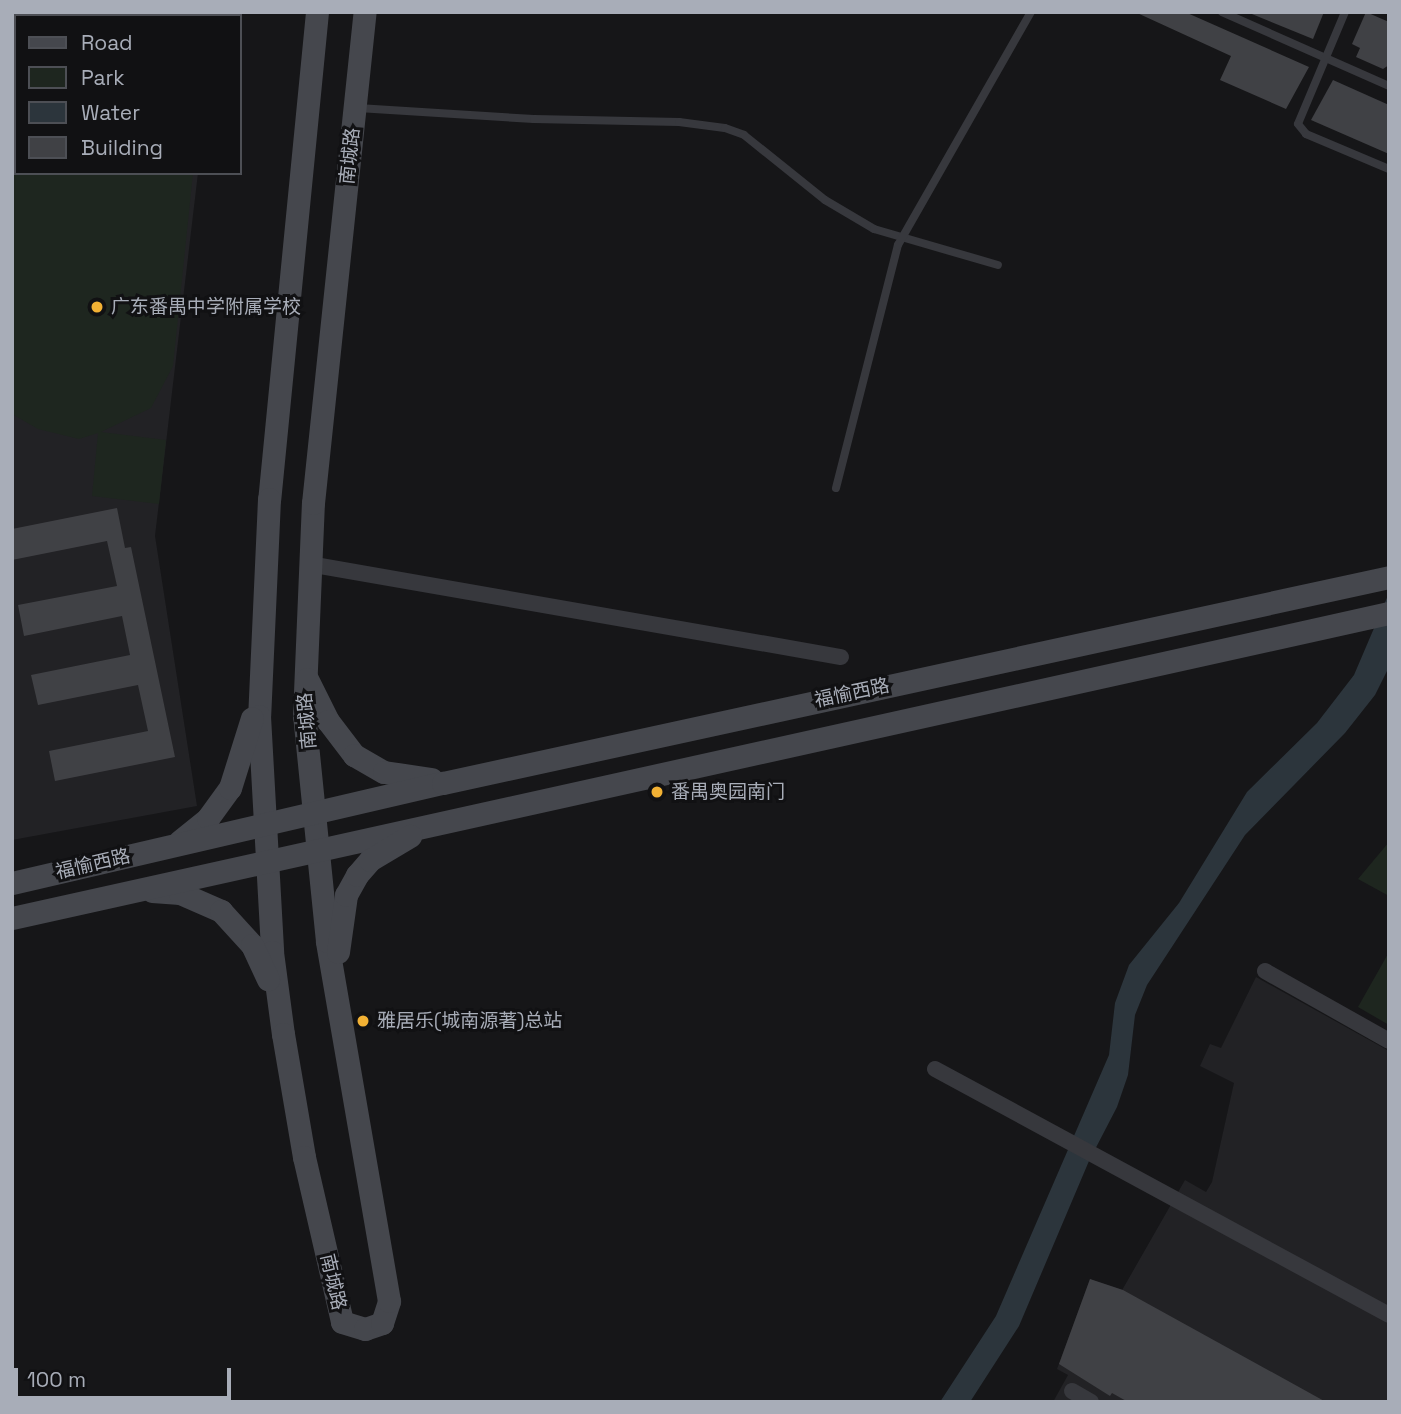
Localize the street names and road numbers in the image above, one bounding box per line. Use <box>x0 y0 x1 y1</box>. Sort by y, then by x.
street label: 南城路 <box>336 126 364 186</box>
street label: 福愉西路 <box>812 674 892 712</box>
street label: 南城路 <box>293 692 321 750</box>
street label: 福愉西路 <box>53 844 133 884</box>
street label: 南城路 <box>315 1252 351 1312</box>

